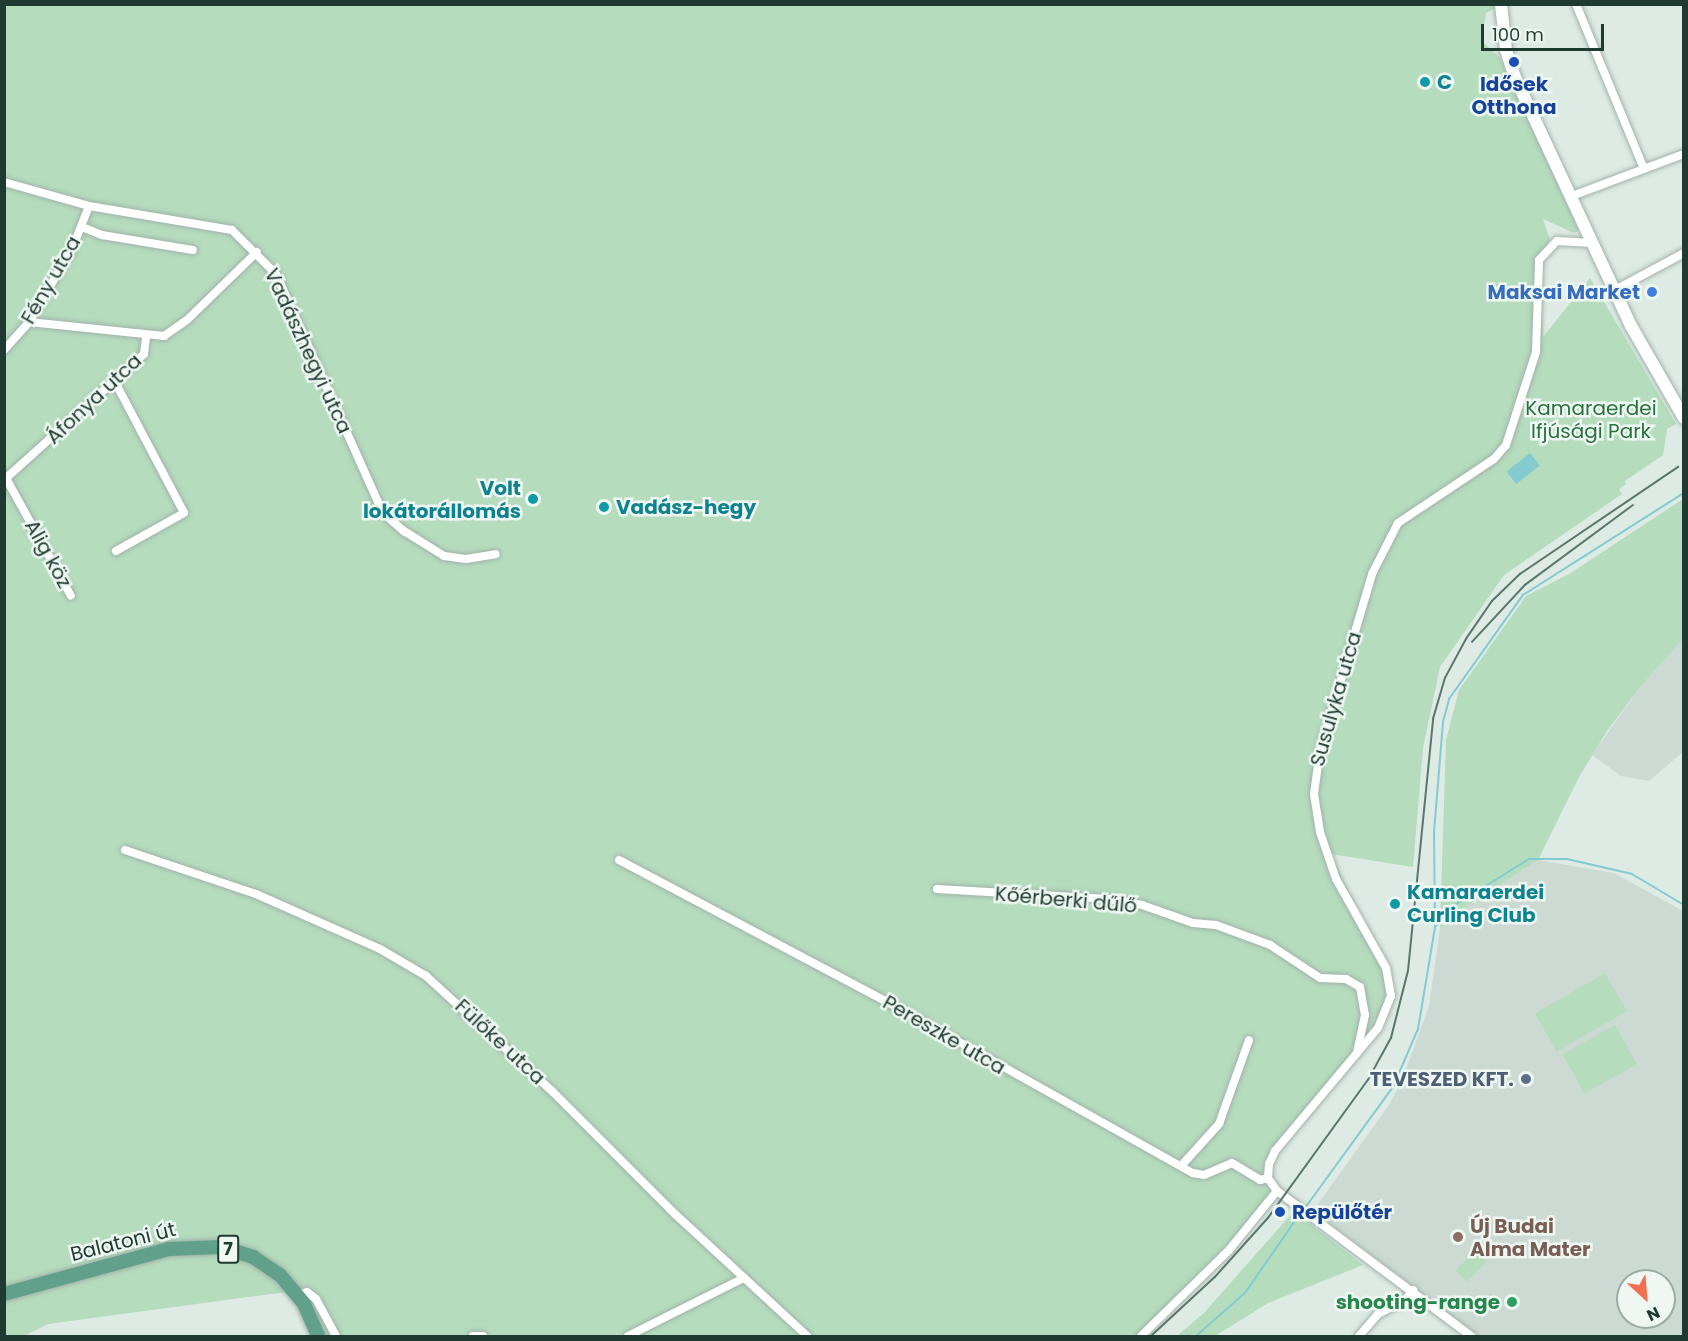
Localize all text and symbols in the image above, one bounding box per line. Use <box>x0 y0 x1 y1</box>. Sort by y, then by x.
scale bar <box>1484 12 1607 50</box>
text: 100 m <box>1492 22 1544 47</box>
marker: Idősek Otthona <box>1507 55 1521 69</box>
place label: C <box>1437 70 1452 94</box>
place label: Idősek Otthona <box>1471 72 1557 119</box>
marker: C <box>1418 75 1432 89</box>
street label: Fény utca <box>16 232 86 328</box>
street label: Vadászhegyi utca <box>259 265 357 437</box>
place label: Maksai Market <box>1488 280 1640 304</box>
marker: Maksai Market <box>1645 285 1659 299</box>
street label: Áfonya utca <box>41 349 147 449</box>
park label: Kamaraerdei Ifjúsági Park <box>1525 397 1657 444</box>
place label: Volt lokátorállomás <box>363 476 521 523</box>
marker: Volt lokátorállomás <box>526 492 540 506</box>
place label: Vadász-hegy <box>616 495 756 519</box>
marker: Vadász-hegy <box>597 500 611 514</box>
street label: Alig köz <box>19 516 77 592</box>
street label: Susulyka utca <box>1305 629 1367 769</box>
place label: Kamaraerdei Curling Club <box>1407 880 1544 927</box>
street label: Kőérberki dűlő <box>994 882 1138 918</box>
marker: Kamaraerdei Curling Club <box>1388 897 1402 911</box>
street label: Pereszke utca <box>879 990 1009 1080</box>
street label: Fülőke utca <box>450 994 550 1090</box>
place label: TEVESZED KFT. <box>1370 1067 1514 1091</box>
marker: TEVESZED KFT. <box>1519 1072 1533 1086</box>
place label: Repülőtér <box>1292 1200 1392 1224</box>
marker: Repülőtér <box>1273 1205 1287 1219</box>
place label: Új Budai Alma Mater <box>1470 1214 1591 1261</box>
street label: Balatoni út <box>68 1217 178 1267</box>
marker: Új Budai Alma Mater <box>1451 1230 1465 1244</box>
road number: 7 <box>216 1234 240 1264</box>
north arrow <box>1616 1269 1676 1329</box>
place label: shooting-range <box>1336 1290 1500 1314</box>
marker: shooting-range <box>1505 1295 1519 1309</box>
text: N <box>1643 1301 1664 1327</box>

